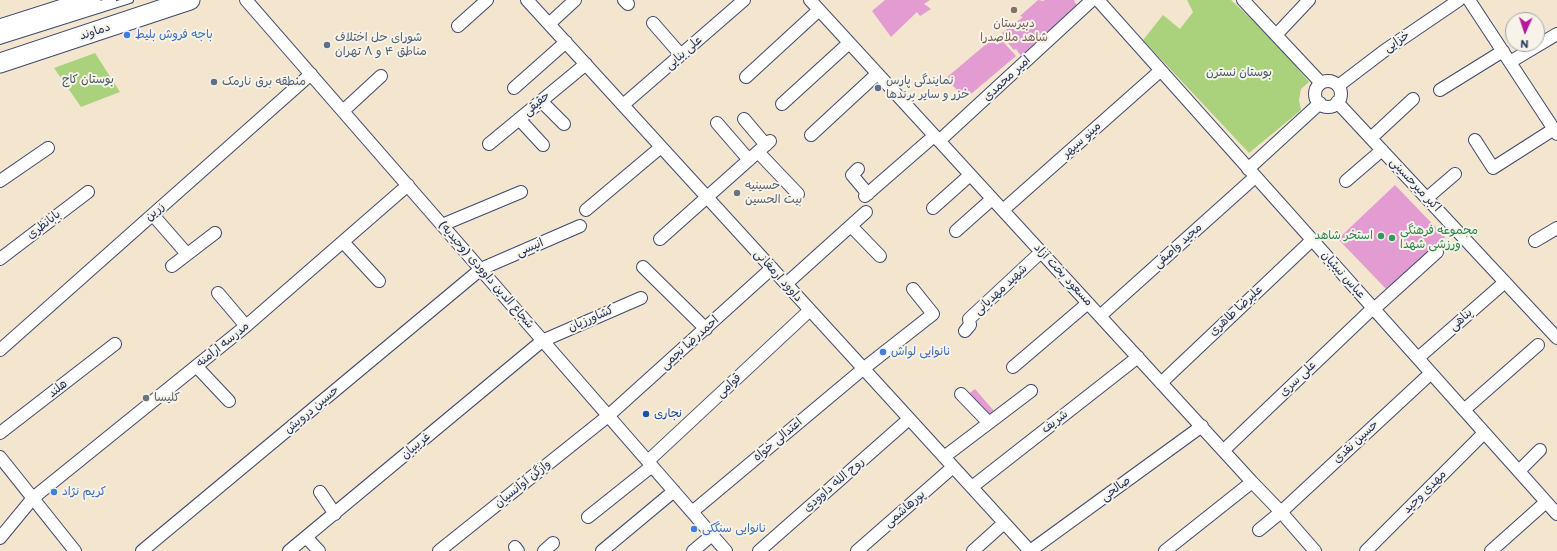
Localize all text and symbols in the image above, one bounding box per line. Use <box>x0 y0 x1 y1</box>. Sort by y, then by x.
marker: دبیرستان شاهد ملاصدرا <box>1009 5 1019 15</box>
north arrow <box>1505 12 1545 52</box>
place label: دبیرستان شاهد ملاصدرا <box>980 17 1048 45</box>
street label: دماوند <box>78 20 112 44</box>
place label: باجه فروش بلیط <box>135 28 213 42</box>
street label: خزایی <box>1381 28 1413 56</box>
marker: باجه فروش بلیط <box>122 30 132 40</box>
place label: شورای حل اختلاف مناطق ۴ و ۸ تهران <box>335 31 427 59</box>
street label: علی بنایی <box>663 33 705 73</box>
text: N <box>1520 37 1529 50</box>
marker: شورای حل اختلاف مناطق ۴ و ۸ تهران <box>322 40 332 50</box>
street label: امیر محمدی <box>980 53 1034 105</box>
park label: بوستان نسترن <box>1206 66 1272 80</box>
park label: بوستان کاج <box>62 73 114 87</box>
place label: نمایندگی پارس خزر و سایر برندها <box>886 74 970 102</box>
place label: منطقه برق نارمک <box>222 75 306 89</box>
marker: منطقه برق نارمک <box>209 77 219 87</box>
marker: نمایندگی پارس خزر و سایر برندها <box>873 83 883 93</box>
street label: حقیقی <box>521 89 553 119</box>
street label: مینو سپهر <box>1060 119 1104 161</box>
street label: اکبر میرحسینی <box>1386 155 1444 215</box>
place label: حسینیه بیت الحسین <box>745 179 802 207</box>
marker: حسینیه بیت الحسین <box>732 188 742 198</box>
street label: زرین <box>142 200 168 224</box>
street label: بابانظری <box>24 207 64 243</box>
street label: شجاع الدین داوودی (وحیدیه) <box>435 218 537 332</box>
street label: مجید واصفی <box>1151 221 1205 271</box>
place label: مجموعه فرهنگی ورزشی شهدا <box>1400 224 1478 252</box>
place label: استخر شاهد <box>1315 229 1373 243</box>
marker: استخر شاهد <box>1376 231 1386 241</box>
marker: مجموعه فرهنگی ورزشی شهدا <box>1387 233 1397 243</box>
street label: انیسی <box>514 236 546 260</box>
street label: مسعود بخت آزاد <box>1030 241 1096 309</box>
street label: داوود ارمغانی <box>751 247 805 305</box>
street label: عباس نبیئیان <box>1318 248 1368 302</box>
street label: شهید مهدیانی <box>971 262 1031 318</box>
street label: علیرضا طاهری <box>1206 283 1266 339</box>
street label: کشاورزیان <box>566 303 616 335</box>
street label: پناهی <box>1446 306 1476 334</box>
street label: احمدرضا نجمی <box>658 313 722 373</box>
street label: مدرسه ارامنه <box>193 319 253 371</box>
place label: نانوایی لواش <box>891 345 951 359</box>
marker: نانوایی لواش <box>878 347 888 357</box>
street label: علی سری <box>1277 358 1319 400</box>
street label: قوامی <box>714 371 744 401</box>
street label: هلند <box>45 377 71 401</box>
street label: حسین درویش <box>282 383 342 437</box>
place label: کلیسا <box>154 391 180 405</box>
marker: کلیسا <box>141 393 151 403</box>
place label: نجاری <box>654 407 682 421</box>
street label: شریف <box>1039 407 1071 437</box>
marker: نجاری <box>641 409 651 419</box>
street label: اعتدالی خواه <box>751 415 805 465</box>
street label: حسین نقدی <box>1330 417 1382 467</box>
street label: غریبیان <box>398 430 434 462</box>
street label: روح الله داوودی <box>800 455 868 515</box>
street label: وازگن آوانسیان <box>492 457 554 511</box>
street label: مهدی وحید <box>1400 467 1450 517</box>
street label: صالحی <box>1098 473 1134 505</box>
place label: کریم نژاد <box>62 485 106 499</box>
marker: کریم نژاد <box>49 487 59 497</box>
street label: پورهاشمی <box>882 487 928 531</box>
place label: نانوایی سنگکی <box>702 522 766 536</box>
marker: نانوایی سنگکی <box>689 524 699 534</box>

